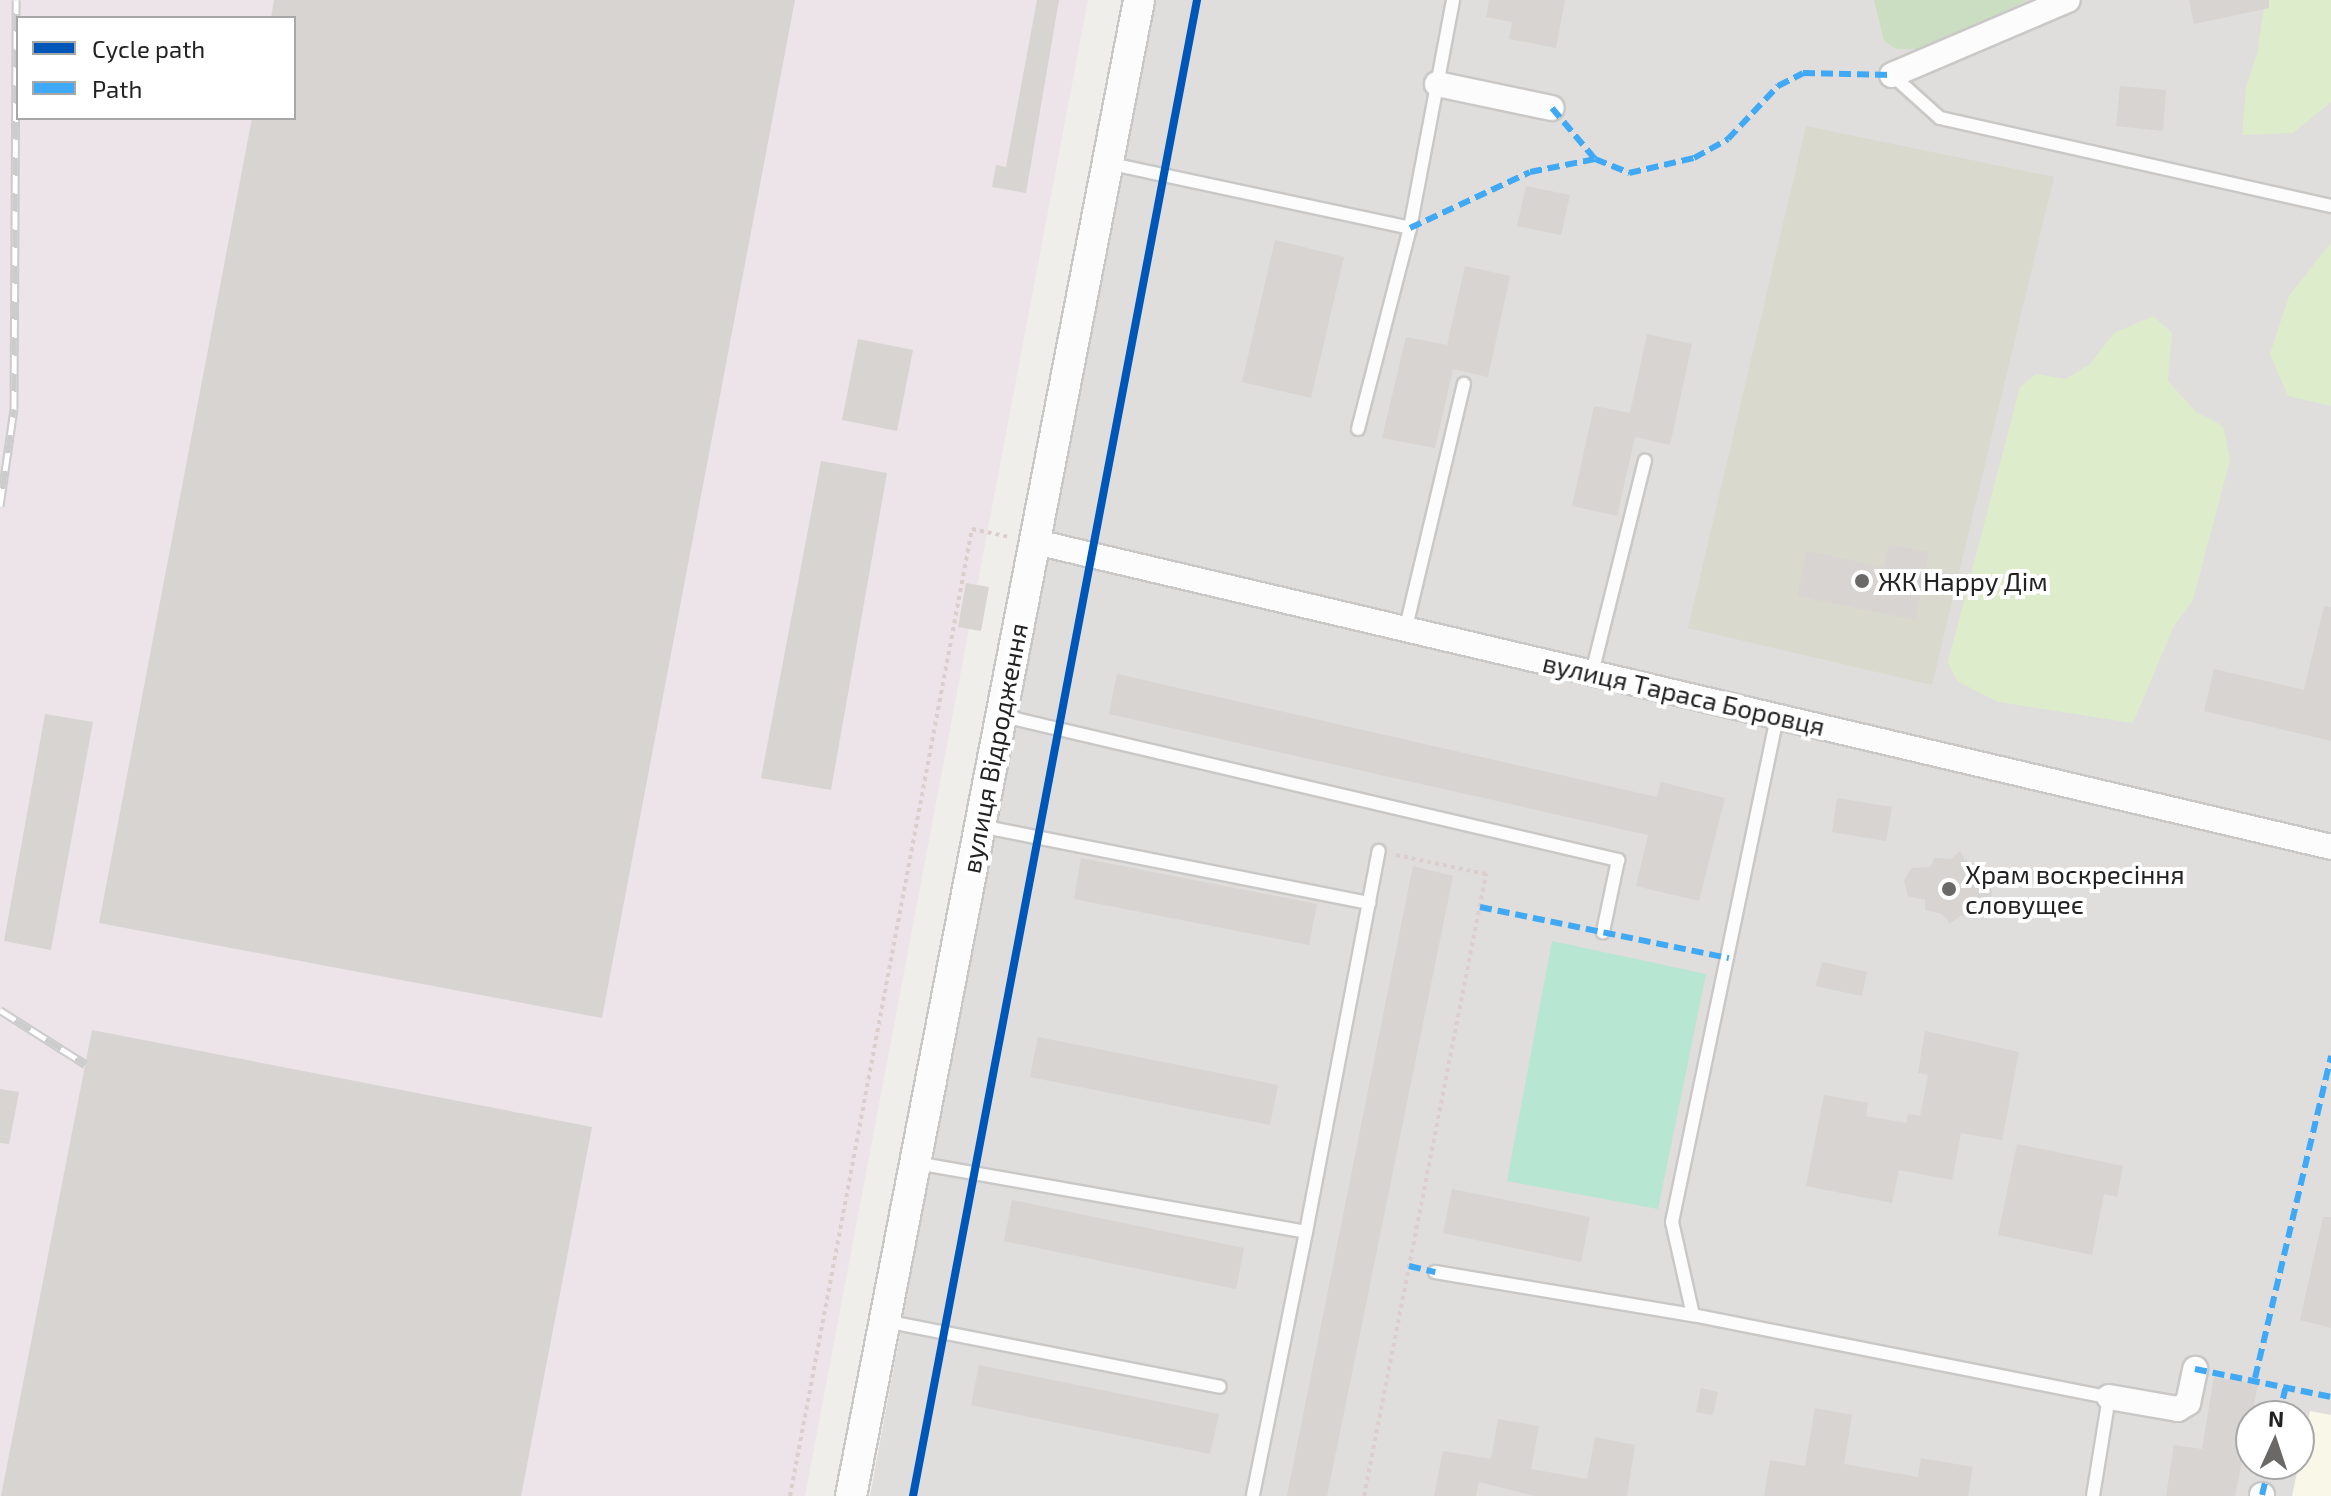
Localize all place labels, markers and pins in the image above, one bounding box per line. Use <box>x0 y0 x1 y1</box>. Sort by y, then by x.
place label: ЖК Happy Дім <box>1878 565 2048 597</box>
marker: ЖК Happy Дім <box>1853 572 1871 590</box>
place label: Храм воскресіння словущеє <box>1965 858 2185 920</box>
marker: Храм воскресіння словущеє <box>1940 880 1958 898</box>

